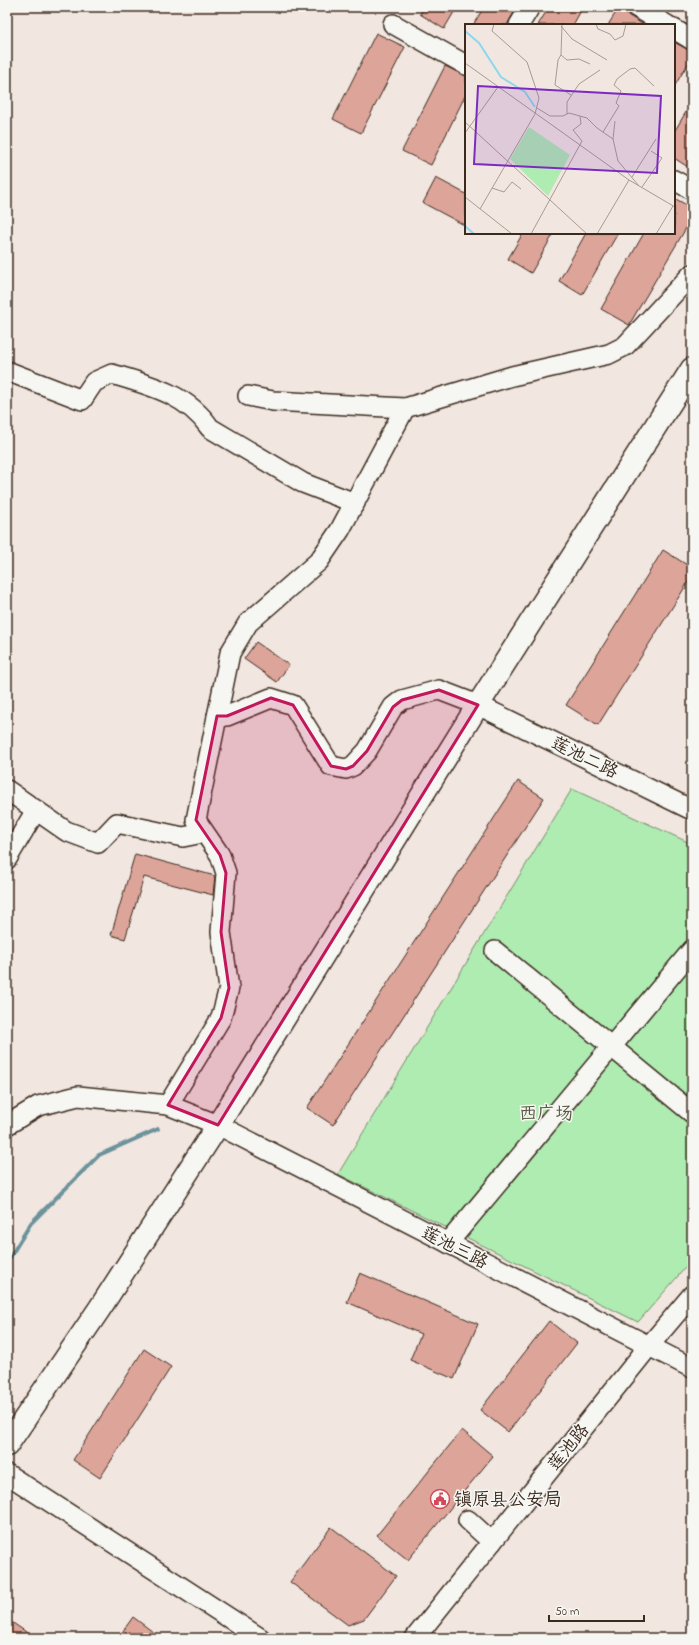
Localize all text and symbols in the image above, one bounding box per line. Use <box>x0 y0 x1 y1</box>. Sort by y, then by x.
inset map <box>465 24 675 234</box>
street label: 莲池二路 <box>546 731 622 786</box>
park label: 西广场 <box>519 1102 573 1128</box>
street label: 莲池三路 <box>416 1221 492 1277</box>
street label: 莲池路 <box>542 1419 597 1477</box>
public building icon: 镇原县公安局 <box>429 1488 451 1510</box>
place label: 镇原县公安局 <box>454 1488 562 1514</box>
scale bar <box>549 1597 644 1623</box>
text: 50 m <box>555 1603 579 1621</box>

